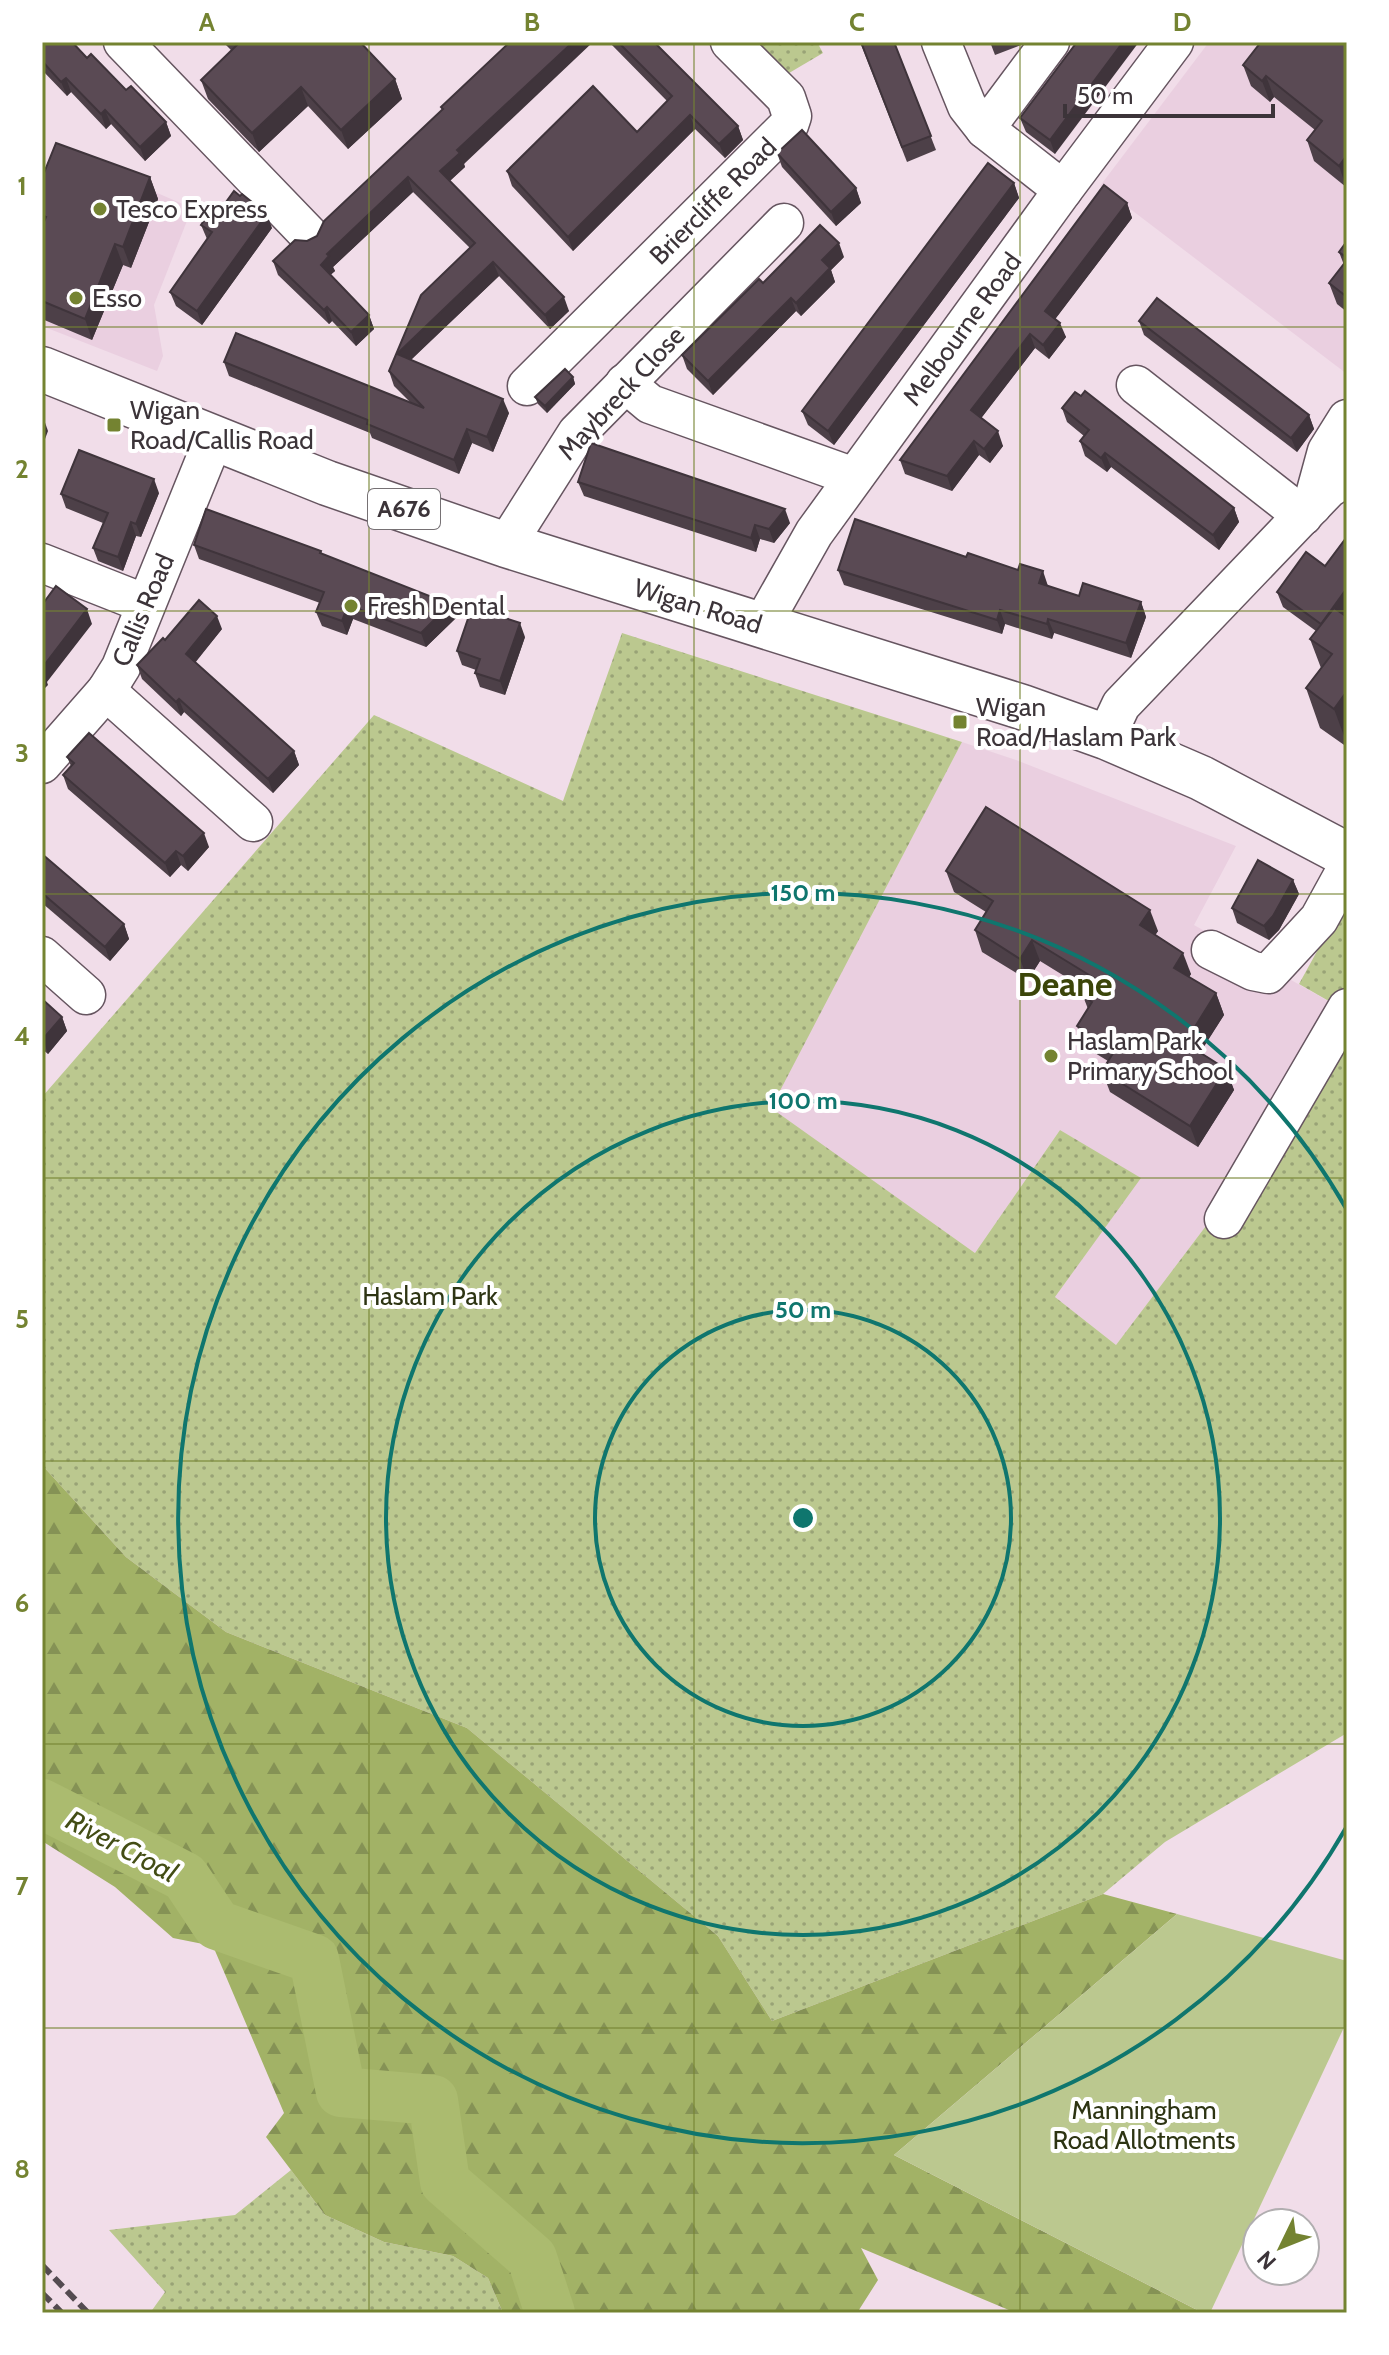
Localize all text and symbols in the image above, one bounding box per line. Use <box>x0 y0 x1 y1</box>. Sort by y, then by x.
text: A <box>199 6 216 38</box>
text: B <box>524 6 540 38</box>
text: C <box>849 6 865 38</box>
text: D <box>1173 6 1191 38</box>
scale bar <box>1065 68 1273 118</box>
text: 50 m <box>1077 81 1133 110</box>
street label: Briercliffe Road <box>643 131 783 271</box>
text: 1 <box>17 170 27 202</box>
place label: Tesco Express <box>116 193 268 225</box>
marker: Tesco Express <box>91 200 109 218</box>
street label: Melbourne Road <box>896 246 1028 412</box>
place label: Esso <box>92 282 142 314</box>
marker: Esso <box>67 289 85 307</box>
street label: Maybreck Close <box>551 319 691 467</box>
place label: Wigan Road/Callis Road <box>130 394 314 456</box>
marker: Wigan Road/Callis Road <box>105 416 123 434</box>
text: 2 <box>15 453 29 485</box>
road number: A676 <box>368 489 440 529</box>
street label: Callis Road <box>105 549 181 671</box>
street label: Wigan Road <box>630 571 766 641</box>
place label: Fresh Dental <box>367 590 505 622</box>
marker: Fresh Dental <box>342 597 360 615</box>
place label: Wigan Road/Haslam Park <box>976 691 1177 753</box>
marker: Wigan Road/Haslam Park <box>951 713 969 731</box>
text: 3 <box>15 737 29 769</box>
text: 150 m <box>771 878 835 907</box>
district label: Deane <box>1018 963 1113 1005</box>
text: 4 <box>14 1020 30 1052</box>
place label: Haslam Park Primary School <box>1067 1025 1234 1087</box>
marker: Haslam Park Primary School <box>1042 1047 1060 1065</box>
text: 100 m <box>768 1086 838 1115</box>
park label: Haslam Park <box>362 1280 498 1312</box>
text: 50 m <box>775 1295 831 1324</box>
text: 5 <box>15 1303 29 1335</box>
centre of rings <box>789 1504 817 1532</box>
text: 6 <box>15 1587 29 1619</box>
water label: River Croal <box>61 1803 184 1890</box>
text: 7 <box>15 1870 29 1902</box>
park label: Manningham Road Allotments <box>1052 2094 1236 2156</box>
text: 8 <box>14 2153 30 2185</box>
north arrow <box>1241 2207 1321 2287</box>
text: N <box>1252 2245 1282 2275</box>

